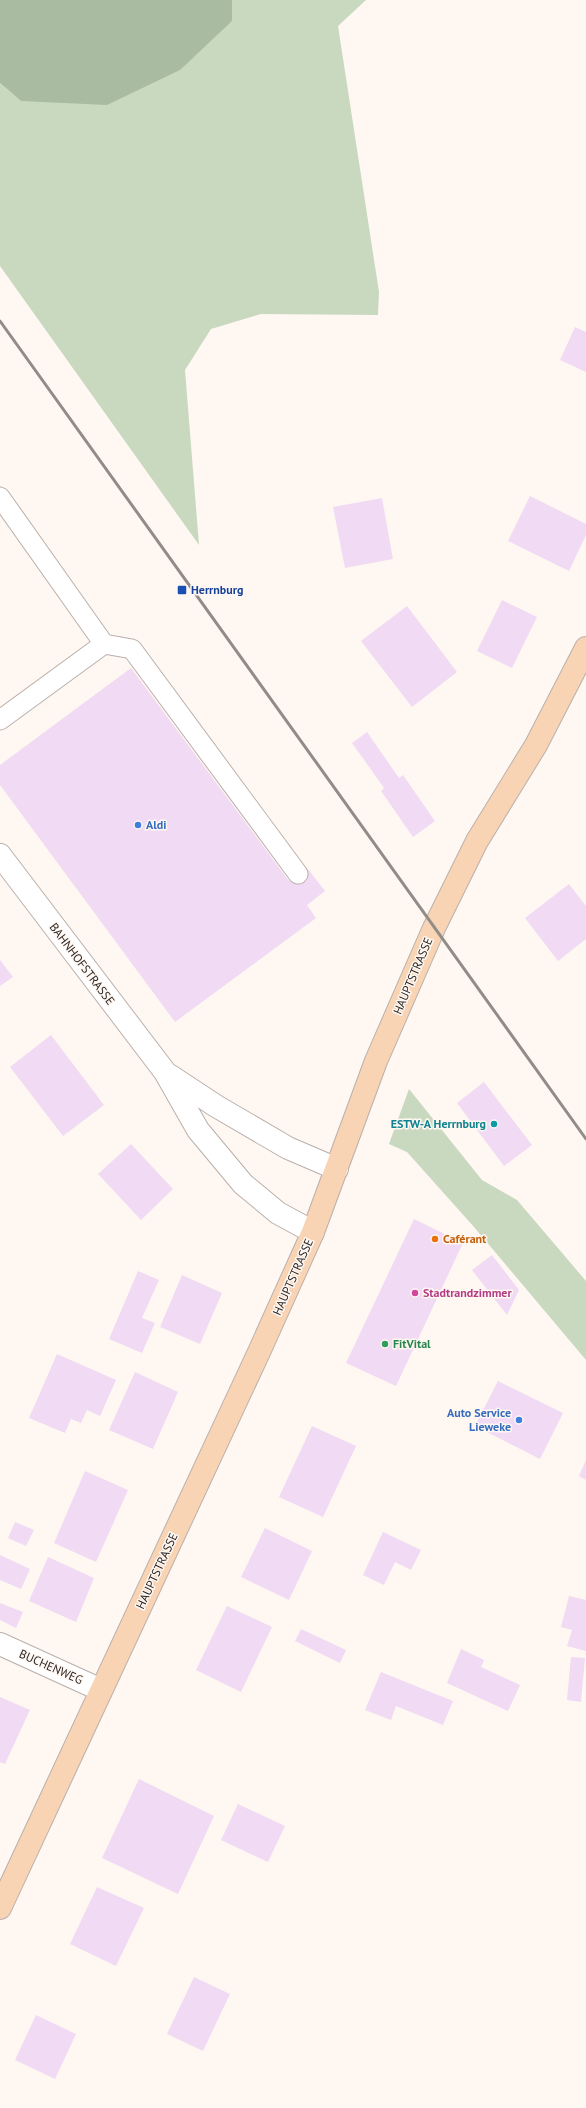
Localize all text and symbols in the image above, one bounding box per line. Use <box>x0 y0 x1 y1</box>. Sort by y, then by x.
place label: Herrnburg <box>191 582 243 597</box>
marker: Herrnburg <box>176 584 188 596</box>
place label: Aldi <box>146 817 166 832</box>
marker: Aldi <box>133 820 143 830</box>
street label: BAHNHOFSTRASSE <box>47 920 118 1008</box>
street label: HAUPTSTRASSE <box>390 935 435 1017</box>
place label: ESTW-A Herrnburg <box>391 1116 486 1131</box>
marker: ESTW-A Herrnburg <box>489 1119 499 1129</box>
place label: Caférant <box>443 1231 487 1246</box>
marker: Caférant <box>430 1234 440 1244</box>
street label: HAUPTSTRASSE <box>269 1236 316 1317</box>
place label: Stadtrandzimmer <box>423 1285 512 1300</box>
marker: Stadtrandzimmer <box>410 1288 420 1298</box>
place label: FitVital <box>393 1336 431 1351</box>
marker: FitVital <box>380 1339 390 1349</box>
place label: Auto Service Lieweke <box>447 1405 511 1434</box>
marker: Auto Service Lieweke <box>514 1415 524 1425</box>
street label: HAUPTSTRASSE <box>132 1530 181 1611</box>
street label: BUCHENWEG <box>17 1646 85 1687</box>

